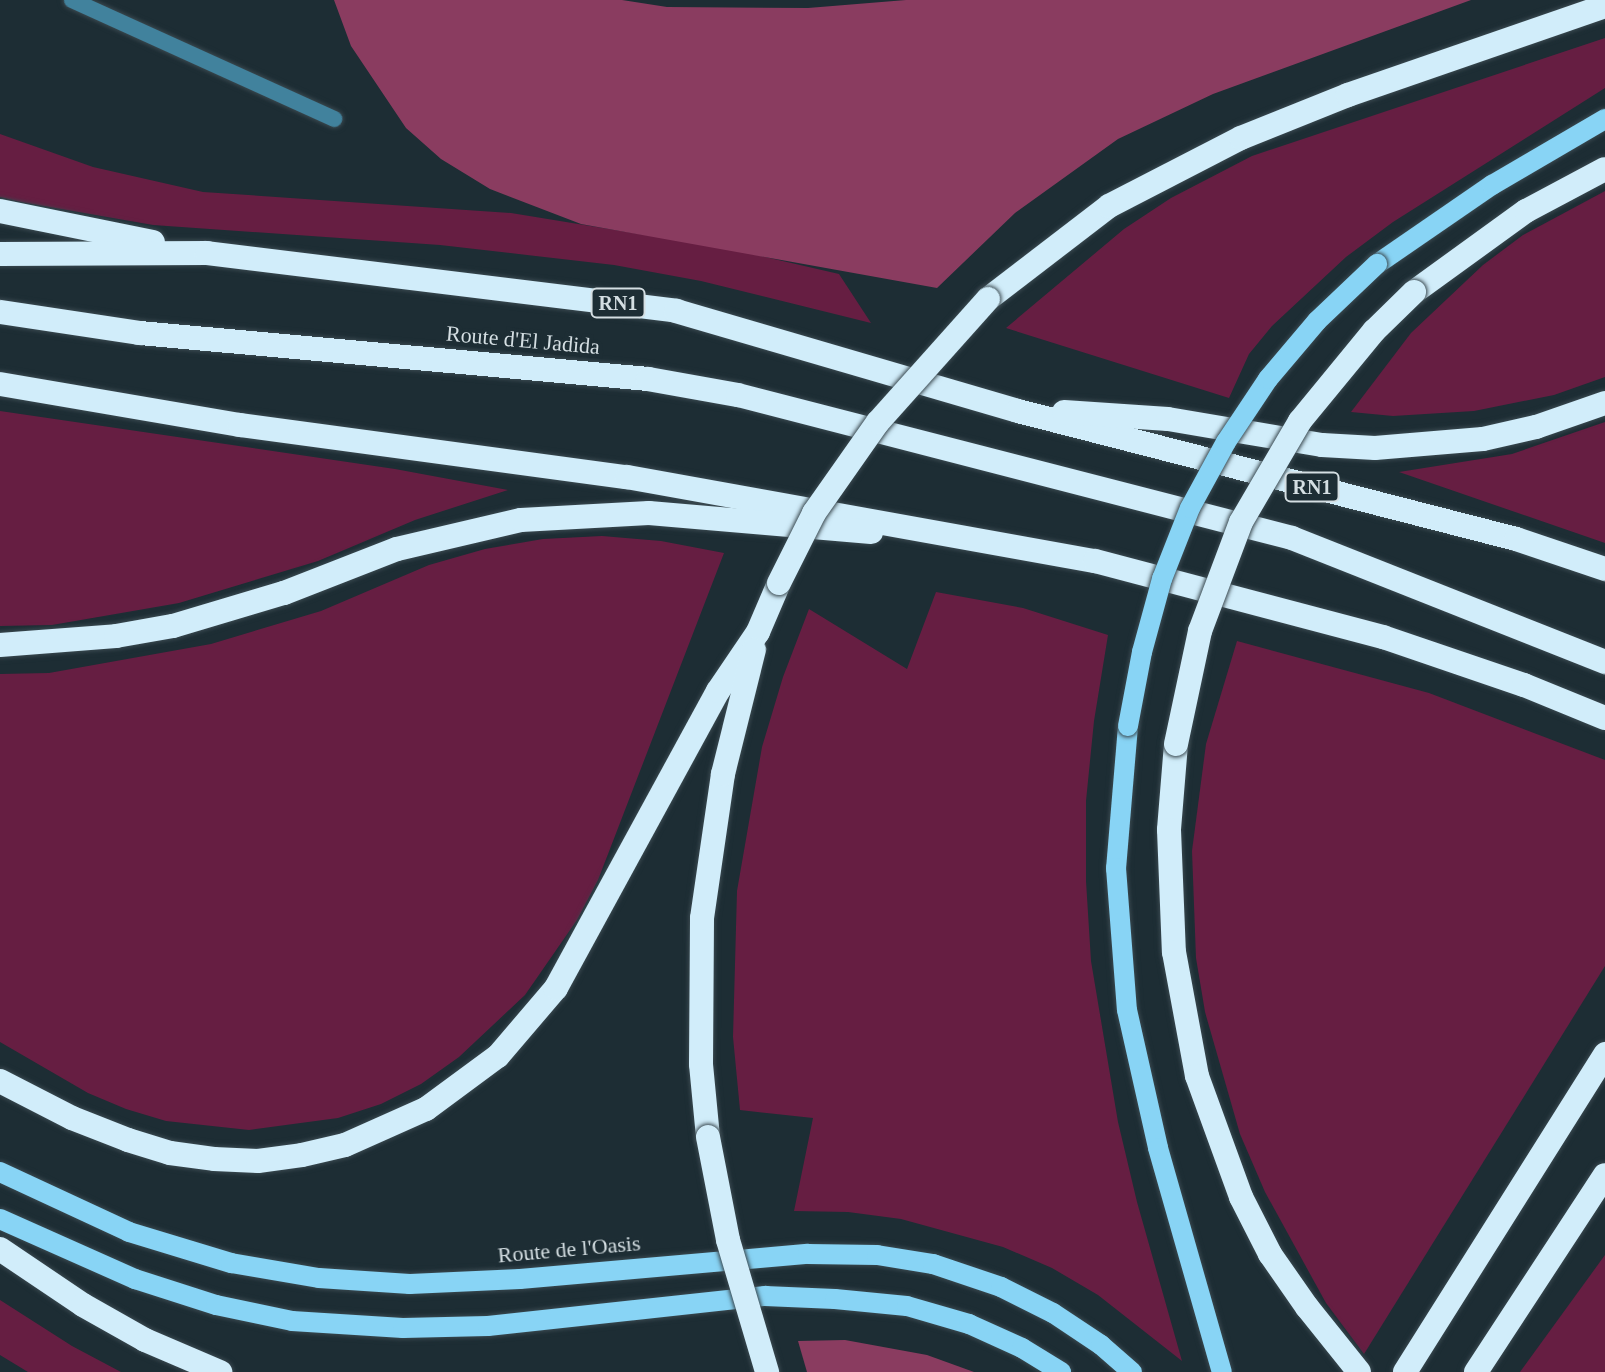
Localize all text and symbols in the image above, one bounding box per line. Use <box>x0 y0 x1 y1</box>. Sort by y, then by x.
road number: RN1 <box>590 287 646 319</box>
street label: Route d'El Jadida <box>445 320 601 360</box>
road number: RN1 <box>1284 471 1340 503</box>
street label: Route de l'Oasis <box>496 1230 642 1268</box>

